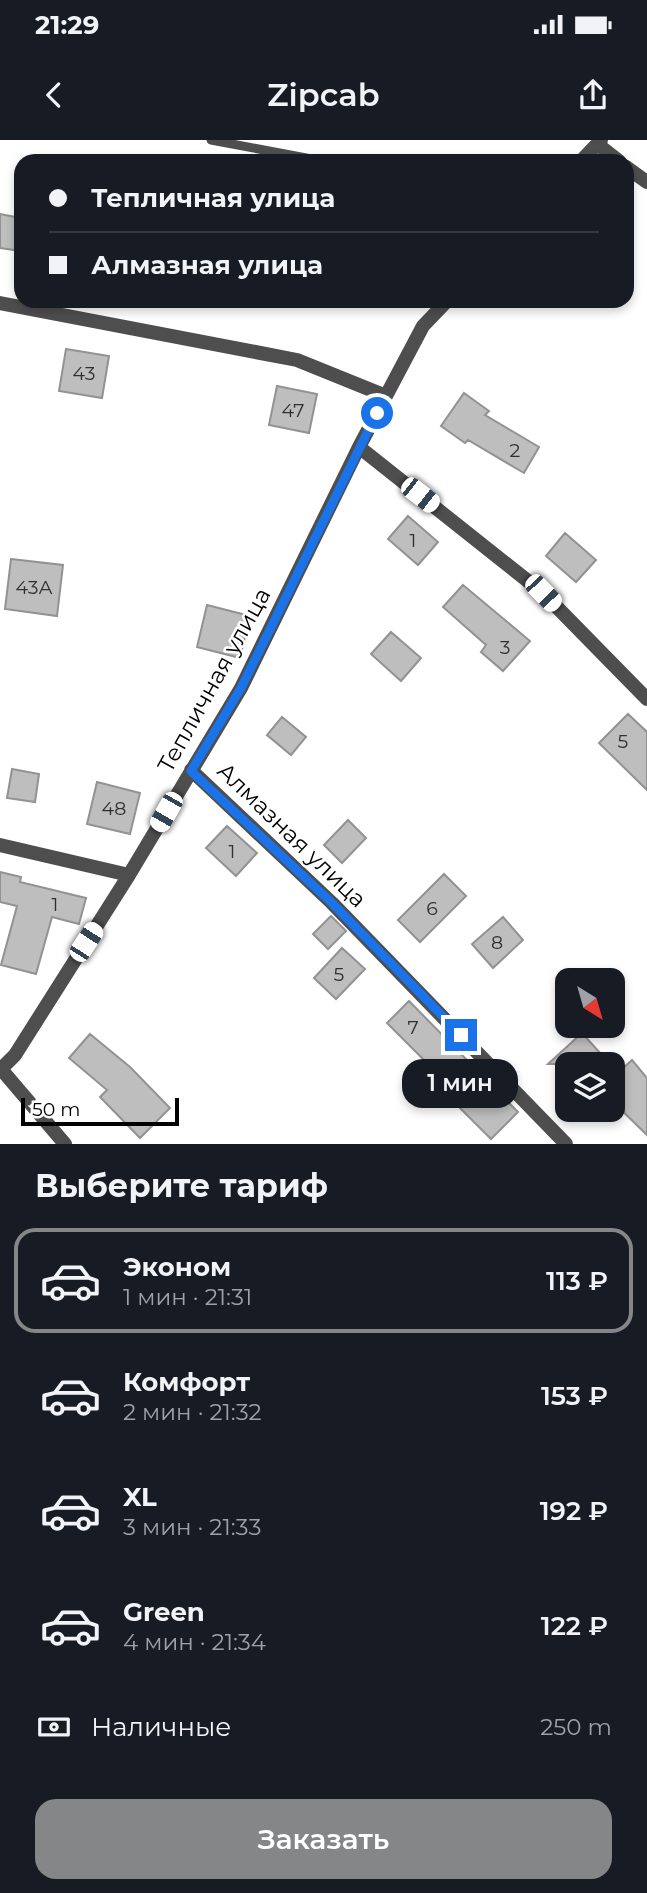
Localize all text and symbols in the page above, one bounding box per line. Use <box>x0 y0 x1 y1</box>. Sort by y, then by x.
text: 21:29 <box>35 9 99 41</box>
text: Zipcab <box>267 75 380 114</box>
icon: back <box>35 76 73 114</box>
icon: share <box>574 76 612 114</box>
text: Тепличная улица <box>91 182 335 214</box>
text: Алмазная улица <box>91 249 323 281</box>
house number: 43 <box>73 362 96 385</box>
route start <box>361 397 393 429</box>
house number: 47 <box>282 399 304 422</box>
house number: 2 <box>510 439 521 462</box>
car <box>397 474 444 516</box>
house number: 1 <box>410 529 416 552</box>
car <box>521 571 566 615</box>
house number: 43А <box>15 576 53 599</box>
street label: Тепличная улица <box>152 583 276 777</box>
house number: 3 <box>500 636 510 659</box>
house number: 5 <box>618 730 629 753</box>
street label: Алмазная улица <box>212 757 372 913</box>
car <box>147 789 186 835</box>
house number: 48 <box>102 797 126 820</box>
house number: 1 <box>229 840 235 863</box>
house number: 1 <box>52 893 58 916</box>
house number: 6 <box>426 897 438 920</box>
car <box>66 919 107 965</box>
house number: 8 <box>491 931 503 954</box>
house number: 5 <box>334 963 345 986</box>
north arrow <box>555 968 625 1038</box>
map controls <box>555 968 625 1122</box>
house number: 7 <box>407 1016 419 1039</box>
route end <box>445 1019 477 1051</box>
button: layers <box>555 1052 625 1122</box>
callout: 1 мин <box>403 1060 519 1108</box>
text: 1 мин <box>427 1069 493 1097</box>
scale bar <box>21 1095 178 1127</box>
text: 50 m <box>32 1098 80 1121</box>
text: Выберите тариф <box>35 1166 328 1205</box>
icon: car <box>39 1249 102 1312</box>
text: Эконом <box>123 1251 231 1283</box>
text: 113 ₽ <box>546 1265 608 1297</box>
text: 1 мин · 21:31 <box>123 1283 252 1311</box>
icon: car <box>39 1364 102 1427</box>
text: Комфорт <box>123 1366 250 1398</box>
text: 153 ₽ <box>541 1380 608 1412</box>
text: 2 мин · 21:32 <box>123 1398 262 1426</box>
icon: car <box>39 1479 102 1542</box>
text: XL <box>123 1481 157 1513</box>
text: 192 ₽ <box>540 1495 608 1527</box>
text: 3 мин · 21:33 <box>123 1513 261 1541</box>
icon: car <box>39 1594 102 1657</box>
text: Green <box>123 1596 205 1628</box>
text: 122 ₽ <box>541 1610 608 1642</box>
text: 4 мин · 21:34 <box>123 1628 266 1656</box>
icon: cash <box>35 1708 73 1746</box>
text: Наличные <box>91 1711 231 1743</box>
text: 250 m <box>540 1713 612 1741</box>
button: Заказать <box>35 1799 612 1879</box>

